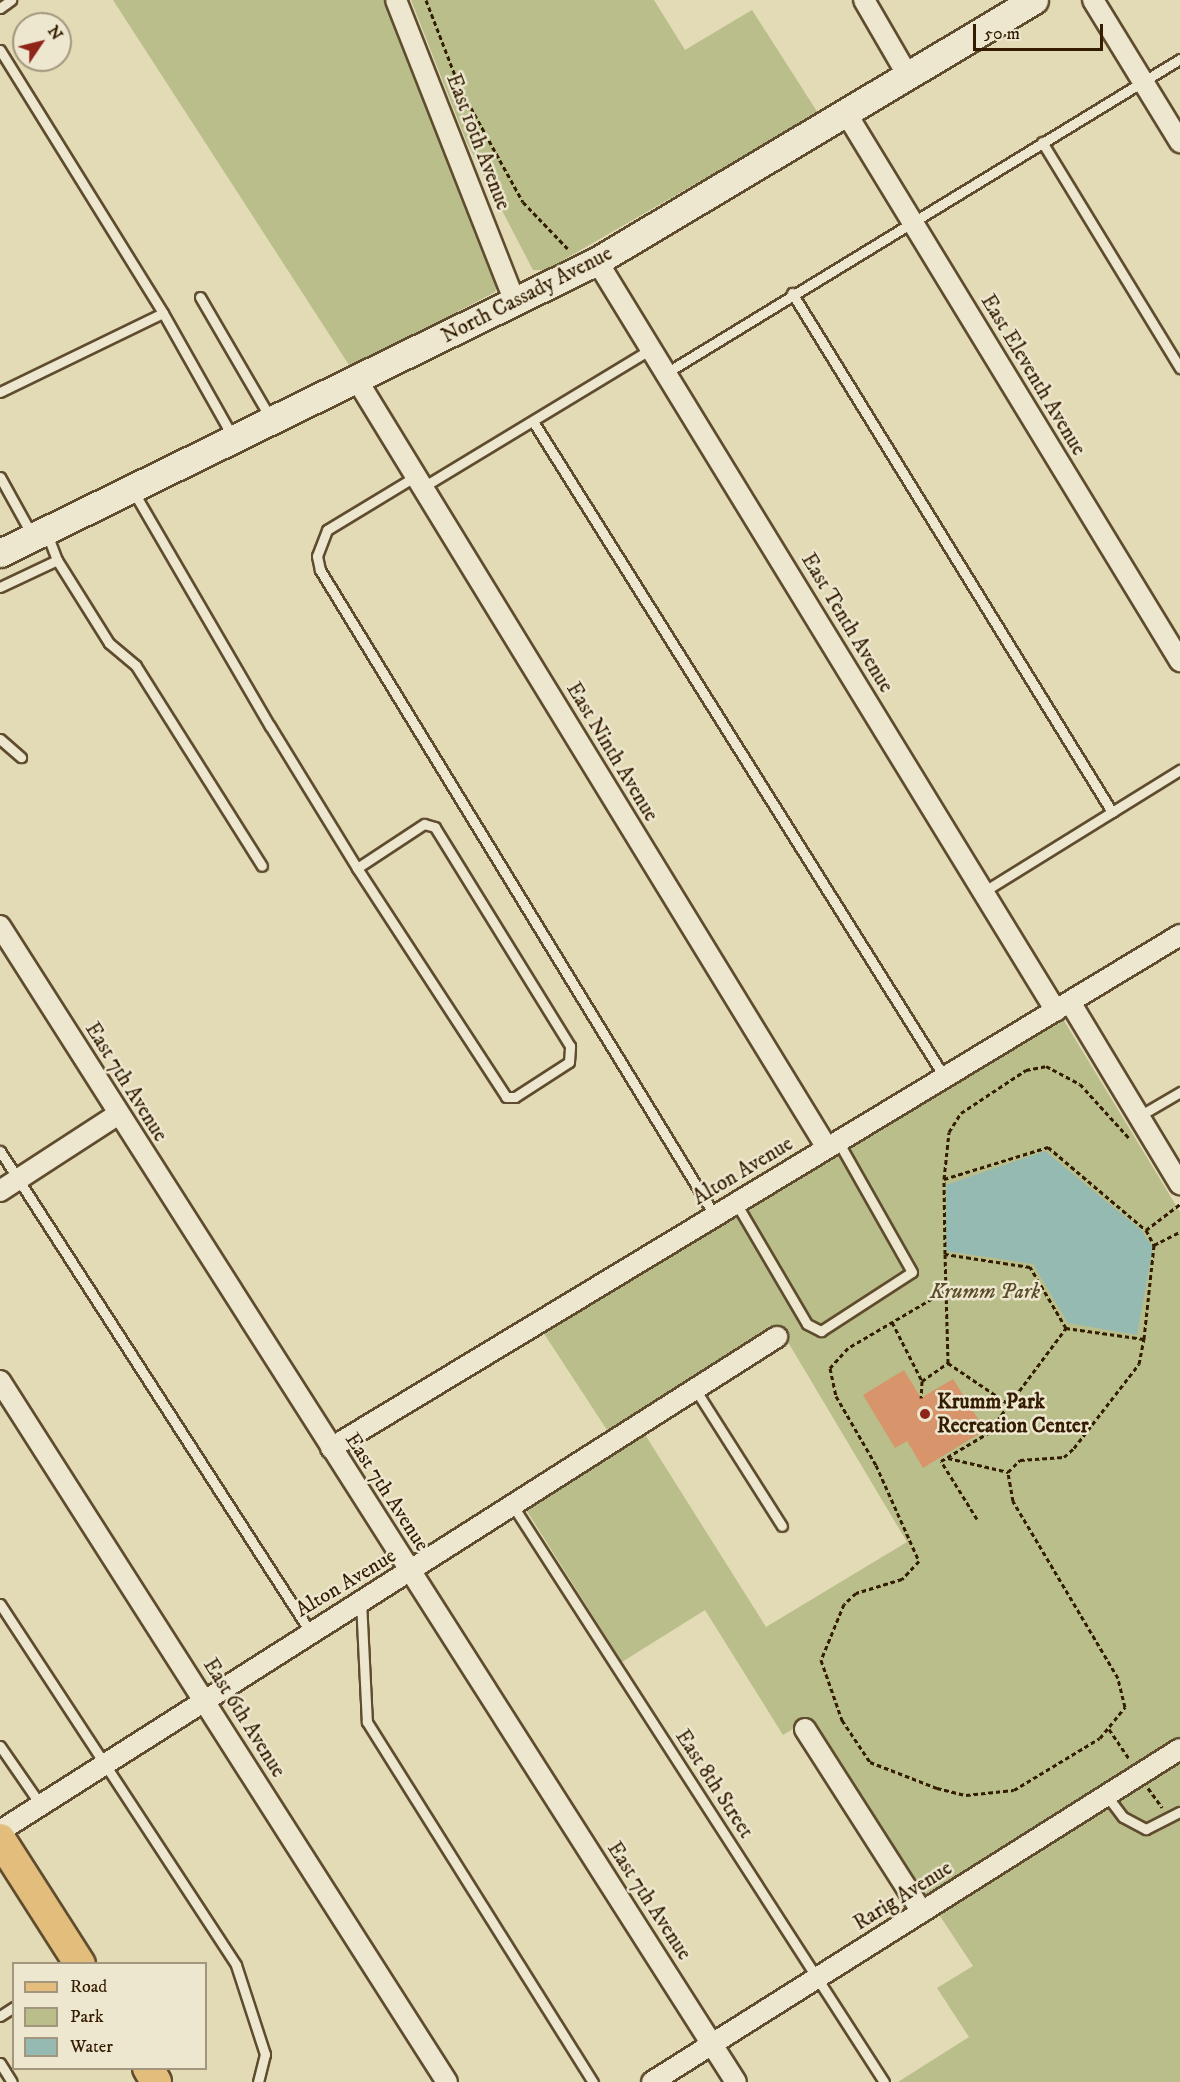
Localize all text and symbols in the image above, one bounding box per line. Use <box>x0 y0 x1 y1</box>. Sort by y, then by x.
north arrow <box>12 12 72 72</box>
scale bar <box>976 12 1106 50</box>
text: N <box>43 22 67 44</box>
text: 50 m <box>984 23 1020 45</box>
street label: East 10th Avenue <box>440 70 516 214</box>
street label: North Cassady Avenue <box>437 241 617 349</box>
street label: East Eleventh Avenue <box>975 290 1091 460</box>
street label: East Tenth Avenue <box>795 549 899 697</box>
street label: East Ninth Avenue <box>561 678 663 826</box>
street label: East 7th Avenue <box>79 1018 173 1146</box>
street label: Alton Avenue <box>688 1131 798 1211</box>
park label: Krumm Park <box>930 1279 1040 1305</box>
place label: Krumm Park Recreation Center <box>937 1389 1089 1439</box>
marker: Krumm Park Recreation Center <box>918 1407 932 1421</box>
street label: East 7th Avenue <box>339 1428 435 1556</box>
street label: Alton Avenue <box>291 1543 401 1623</box>
street label: East 6th Avenue <box>197 1654 291 1782</box>
street label: East 8th Street <box>670 1725 758 1843</box>
street label: East 7th Avenue <box>601 1837 697 1965</box>
street label: Rarig Avenue <box>849 1856 957 1936</box>
legend <box>12 1962 207 2070</box>
text: Road <box>70 1976 107 1998</box>
text: Park <box>70 2006 104 2028</box>
text: Water <box>70 2036 113 2058</box>

